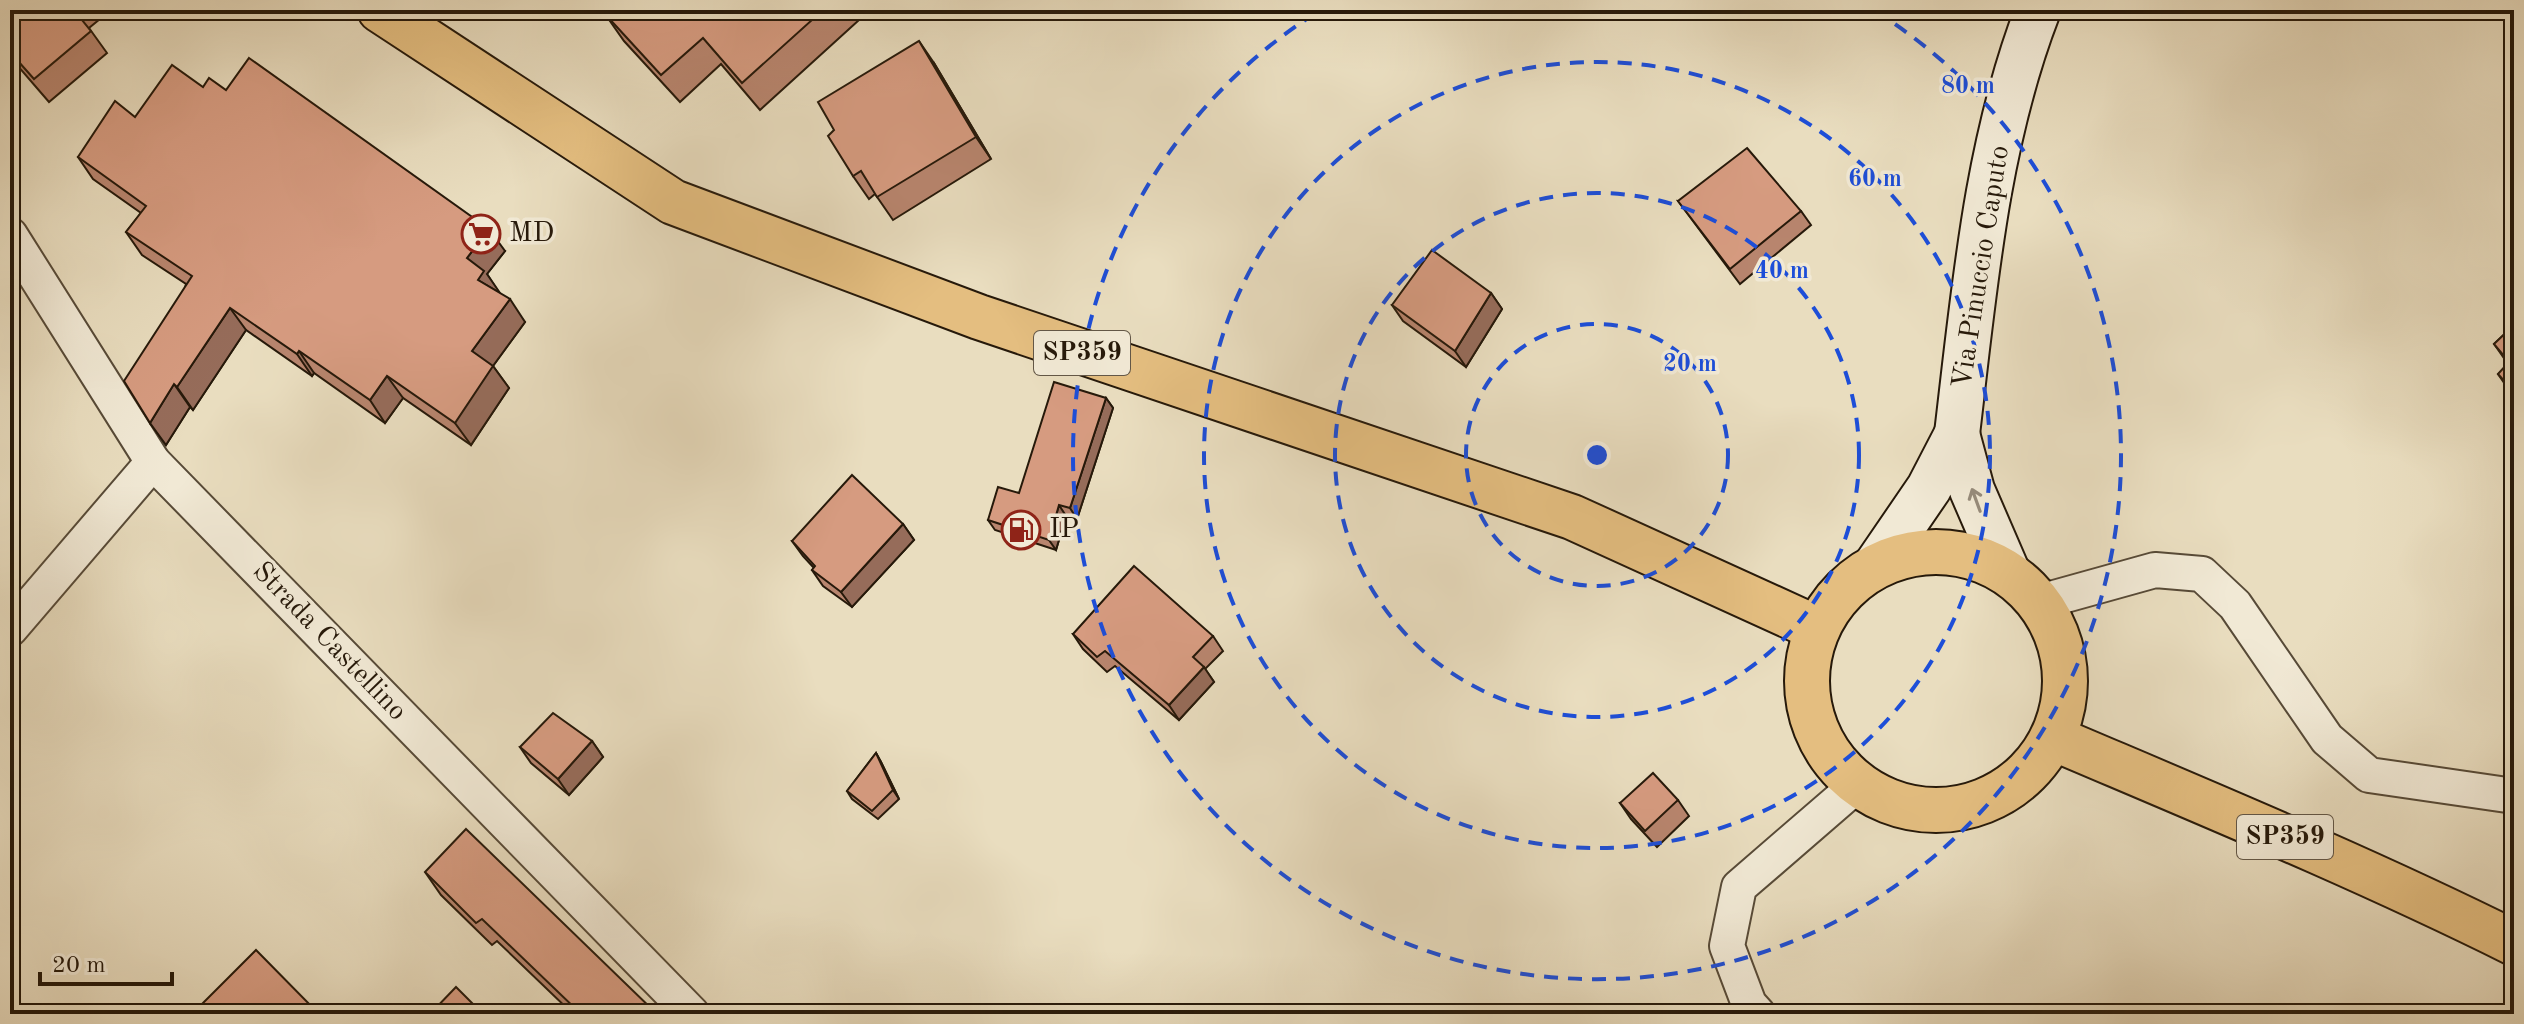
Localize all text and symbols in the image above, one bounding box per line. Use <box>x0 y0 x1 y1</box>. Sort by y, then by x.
text: 80 m <box>1941 75 1995 99</box>
street label: Via Pinuccio Caputo <box>1949 143 2015 391</box>
text: 60 m <box>1848 168 1902 192</box>
supermarket icon: MD <box>460 213 502 255</box>
place label: MD <box>509 220 554 248</box>
text: 40 m <box>1755 260 1809 284</box>
road number: SP359 <box>1034 331 1130 375</box>
text: 20 m <box>1663 353 1717 377</box>
centre of rings <box>1583 441 1611 469</box>
one-way arrow <box>1968 488 1982 512</box>
fuel station icon: IP <box>1000 509 1042 551</box>
place label: IP <box>1049 516 1079 544</box>
street label: Strada Castellino <box>247 558 411 726</box>
road number: SP359 <box>2237 815 2333 859</box>
scale bar <box>40 936 172 986</box>
text: 20 m <box>52 954 106 978</box>

